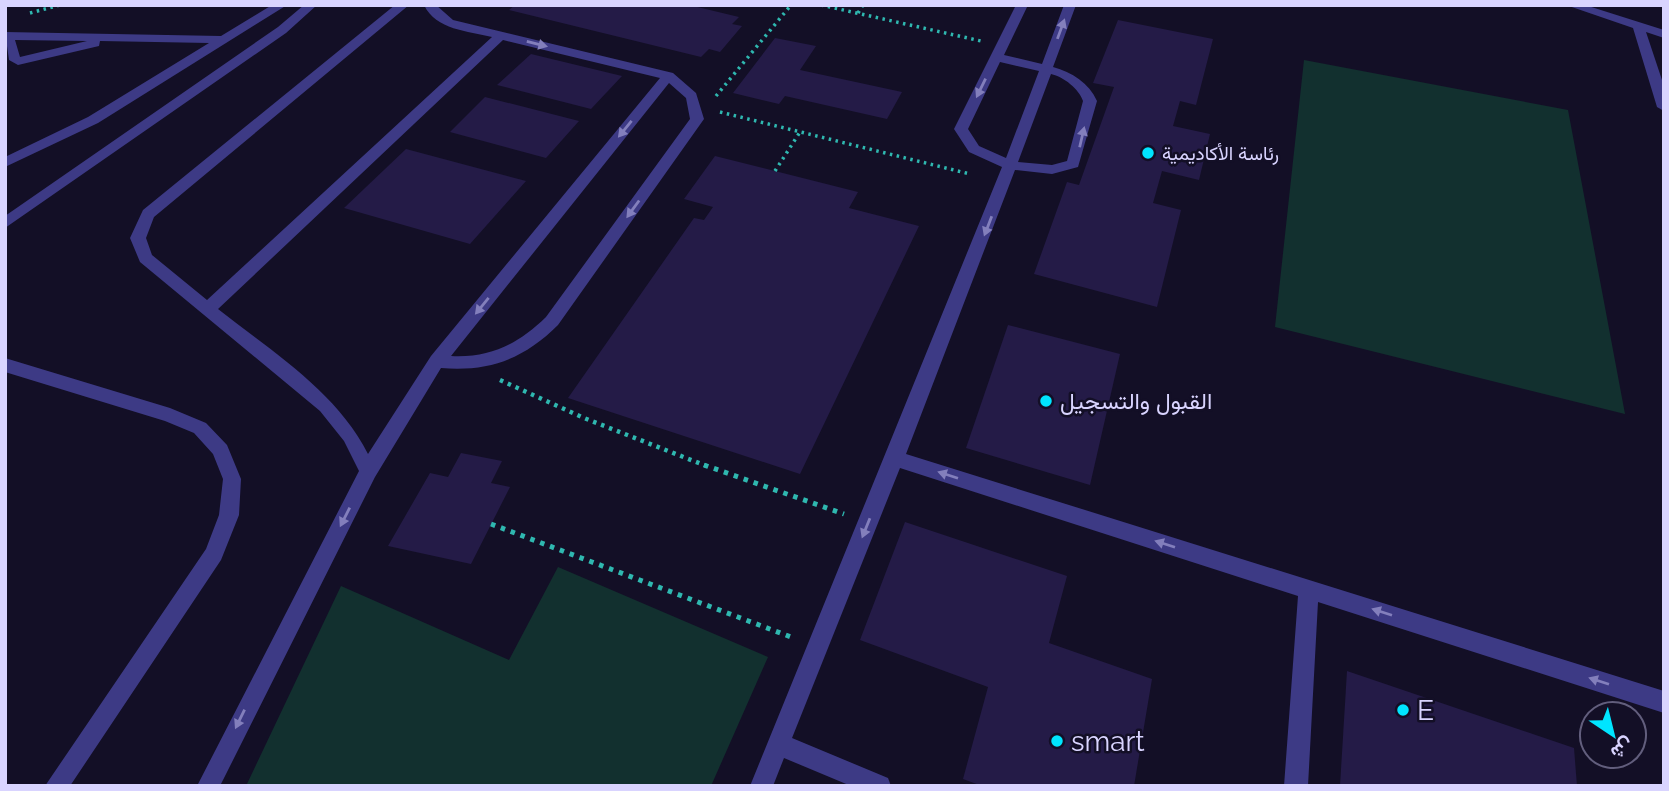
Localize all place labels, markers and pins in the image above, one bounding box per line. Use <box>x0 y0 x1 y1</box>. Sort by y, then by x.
place label: رئاسة الأكاديمية <box>1162 142 1279 165</box>
marker: رئاسة الأكاديمية <box>1140 145 1156 161</box>
place label: القبول والتسجيل <box>1060 387 1212 416</box>
marker: القبول والتسجيل <box>1038 393 1054 409</box>
place label: E <box>1417 694 1434 727</box>
marker: E <box>1395 702 1411 718</box>
place label: smart <box>1071 725 1145 758</box>
marker: smart <box>1049 733 1065 749</box>

